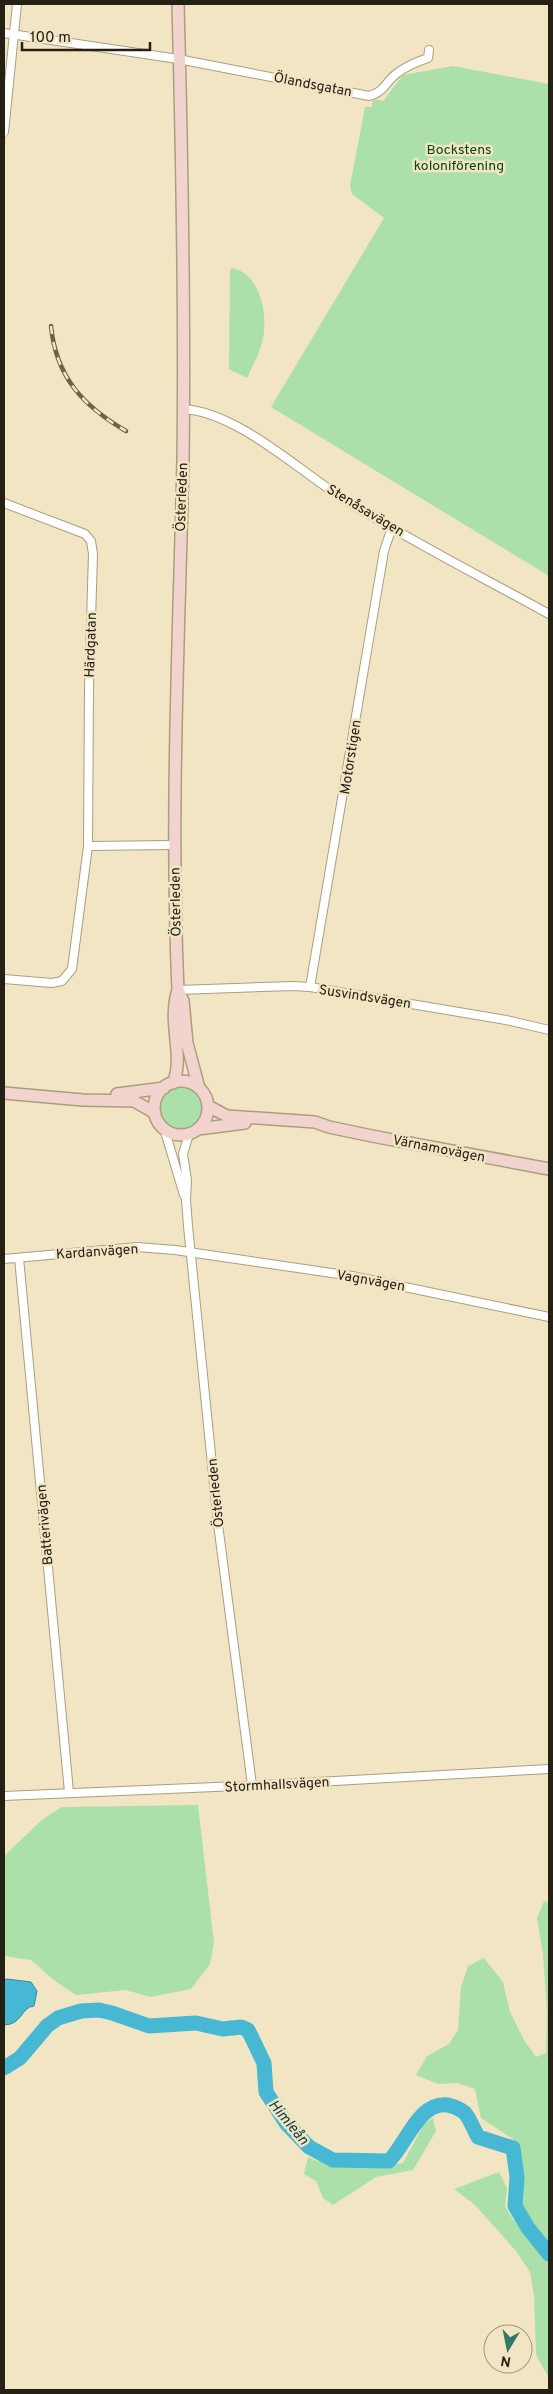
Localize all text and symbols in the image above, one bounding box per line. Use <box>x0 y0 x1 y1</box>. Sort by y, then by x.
scale bar <box>22 20 150 52</box>
text: 100 m <box>30 29 71 48</box>
street label: Ölandsgatan <box>272 69 354 101</box>
park label: Bockstens koloniförening <box>414 142 504 175</box>
street label: Österleden <box>172 462 192 532</box>
street label: Stenåsavägen <box>323 481 407 541</box>
street label: Härdgatan <box>82 612 101 678</box>
street label: Motorstigen <box>337 719 366 796</box>
street label: Österleden <box>166 867 186 937</box>
street label: Susvindsvägen <box>317 982 412 1013</box>
street label: Värnamovägen <box>391 1132 486 1167</box>
street label: Kardanvägen <box>55 1241 139 1264</box>
street label: Vagnvägen <box>335 1267 406 1296</box>
street label: Österleden <box>203 1457 229 1528</box>
street label: Batterivägen <box>34 1484 57 1566</box>
street label: Stormhallsvägen <box>224 1774 330 1797</box>
water label: Himleån <box>263 2096 312 2150</box>
north arrow <box>483 2324 533 2374</box>
text: N <box>500 2351 512 2370</box>

